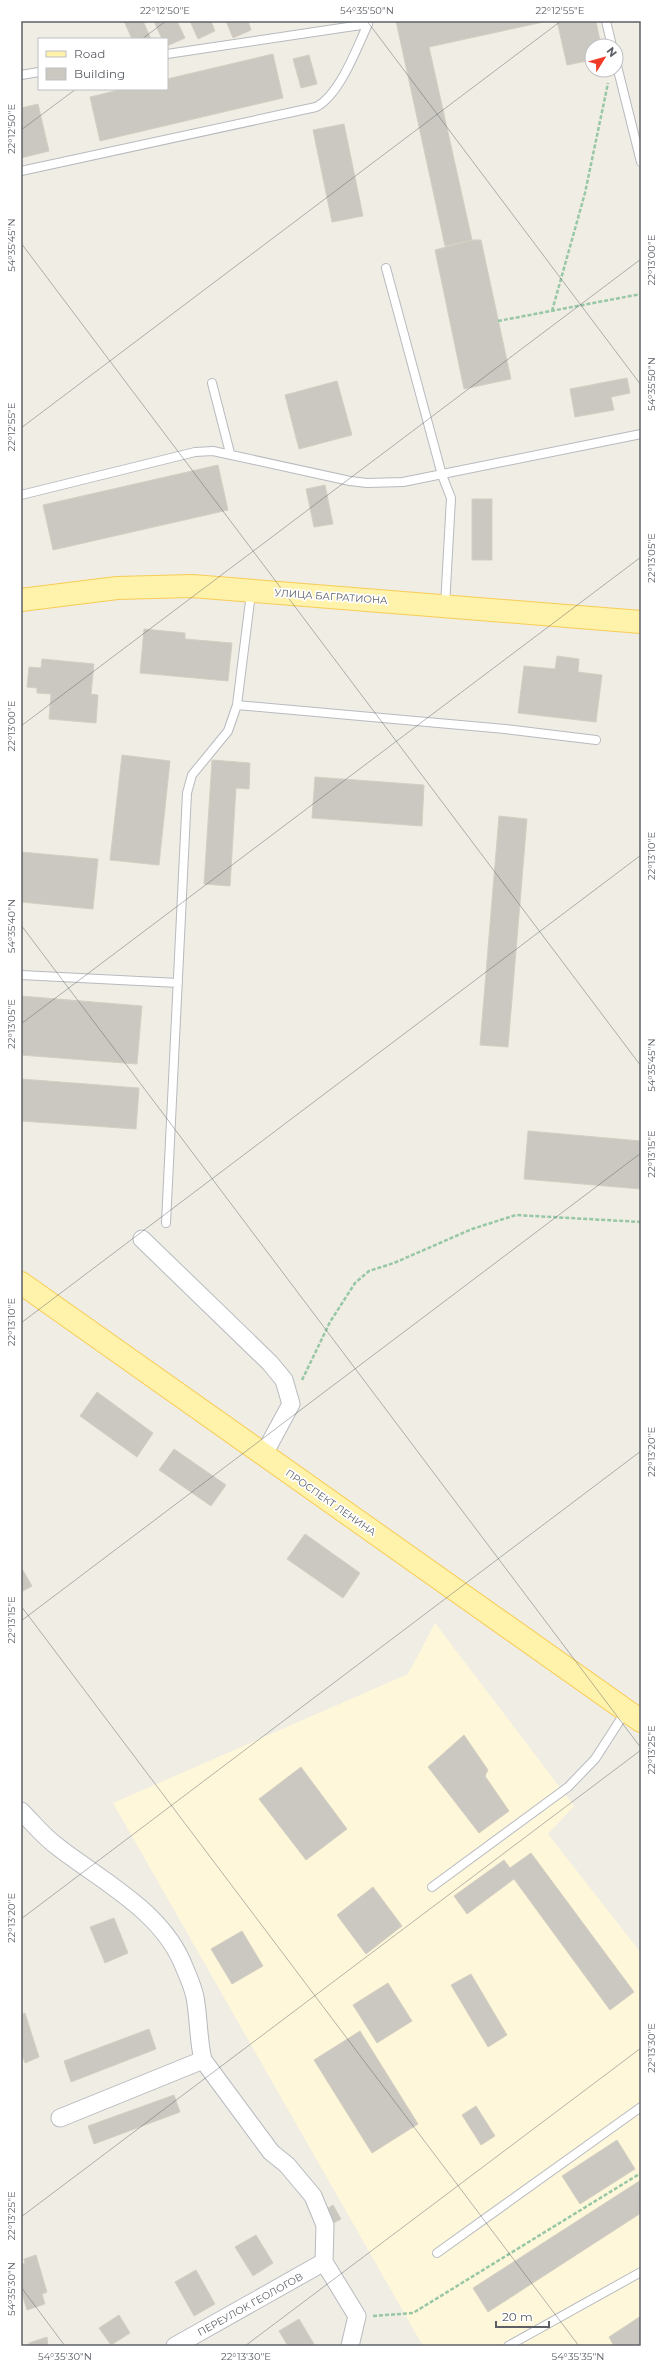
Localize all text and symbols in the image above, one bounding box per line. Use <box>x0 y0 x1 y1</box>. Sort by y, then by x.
text: 22°12'50"E <box>140 4 190 17</box>
text: 54°35'50"N <box>340 4 394 17</box>
text: 22°12'55"E <box>535 4 585 17</box>
legend <box>38 38 168 90</box>
north arrow <box>584 38 624 78</box>
text: N <box>604 44 620 60</box>
text: Road <box>74 46 105 61</box>
text: Building <box>74 66 125 81</box>
text: 22°12'50"E <box>5 104 18 154</box>
text: 54°35'45"N <box>5 218 18 272</box>
text: 22°13'00"E <box>645 234 658 285</box>
text: 54°35'50"N <box>645 357 658 411</box>
text: 22°12'55"E <box>5 402 18 452</box>
text: 22°13'05"E <box>645 533 658 583</box>
street label: УЛИЦА БАГРАТИОНА <box>274 586 389 607</box>
text: 22°13'00"E <box>5 700 18 751</box>
text: 22°13'10"E <box>645 832 658 880</box>
text: 54°35'40"N <box>5 899 18 953</box>
text: 22°13'05"E <box>5 999 18 1049</box>
text: 54°35'45"N <box>645 1038 658 1092</box>
text: 22°13'15"E <box>645 1130 658 1178</box>
text: 22°13'10"E <box>5 1298 18 1346</box>
text: 22°13'20"E <box>645 1427 658 1477</box>
street label: ПРОСПЕКТ ЛЕНИНА <box>283 1466 379 1539</box>
text: 22°13'15"E <box>5 1596 18 1644</box>
text: 22°13'25"E <box>645 1725 658 1775</box>
text: 22°13'20"E <box>5 1893 18 1943</box>
text: 22°13'30"E <box>645 2023 658 2073</box>
text: 22°13'25"E <box>5 2191 18 2241</box>
text: 54°35'30"N <box>5 2262 18 2316</box>
street label: ПЕРЕУЛОК ГЕОЛОГОВ <box>195 2270 305 2339</box>
scale bar <box>496 2303 549 2329</box>
text: 20 m <box>502 2309 533 2324</box>
text: 54°35'30"N <box>38 2350 92 2363</box>
text: 22°13'30"E <box>221 2350 271 2363</box>
text: 54°35'35"N <box>552 2350 604 2363</box>

